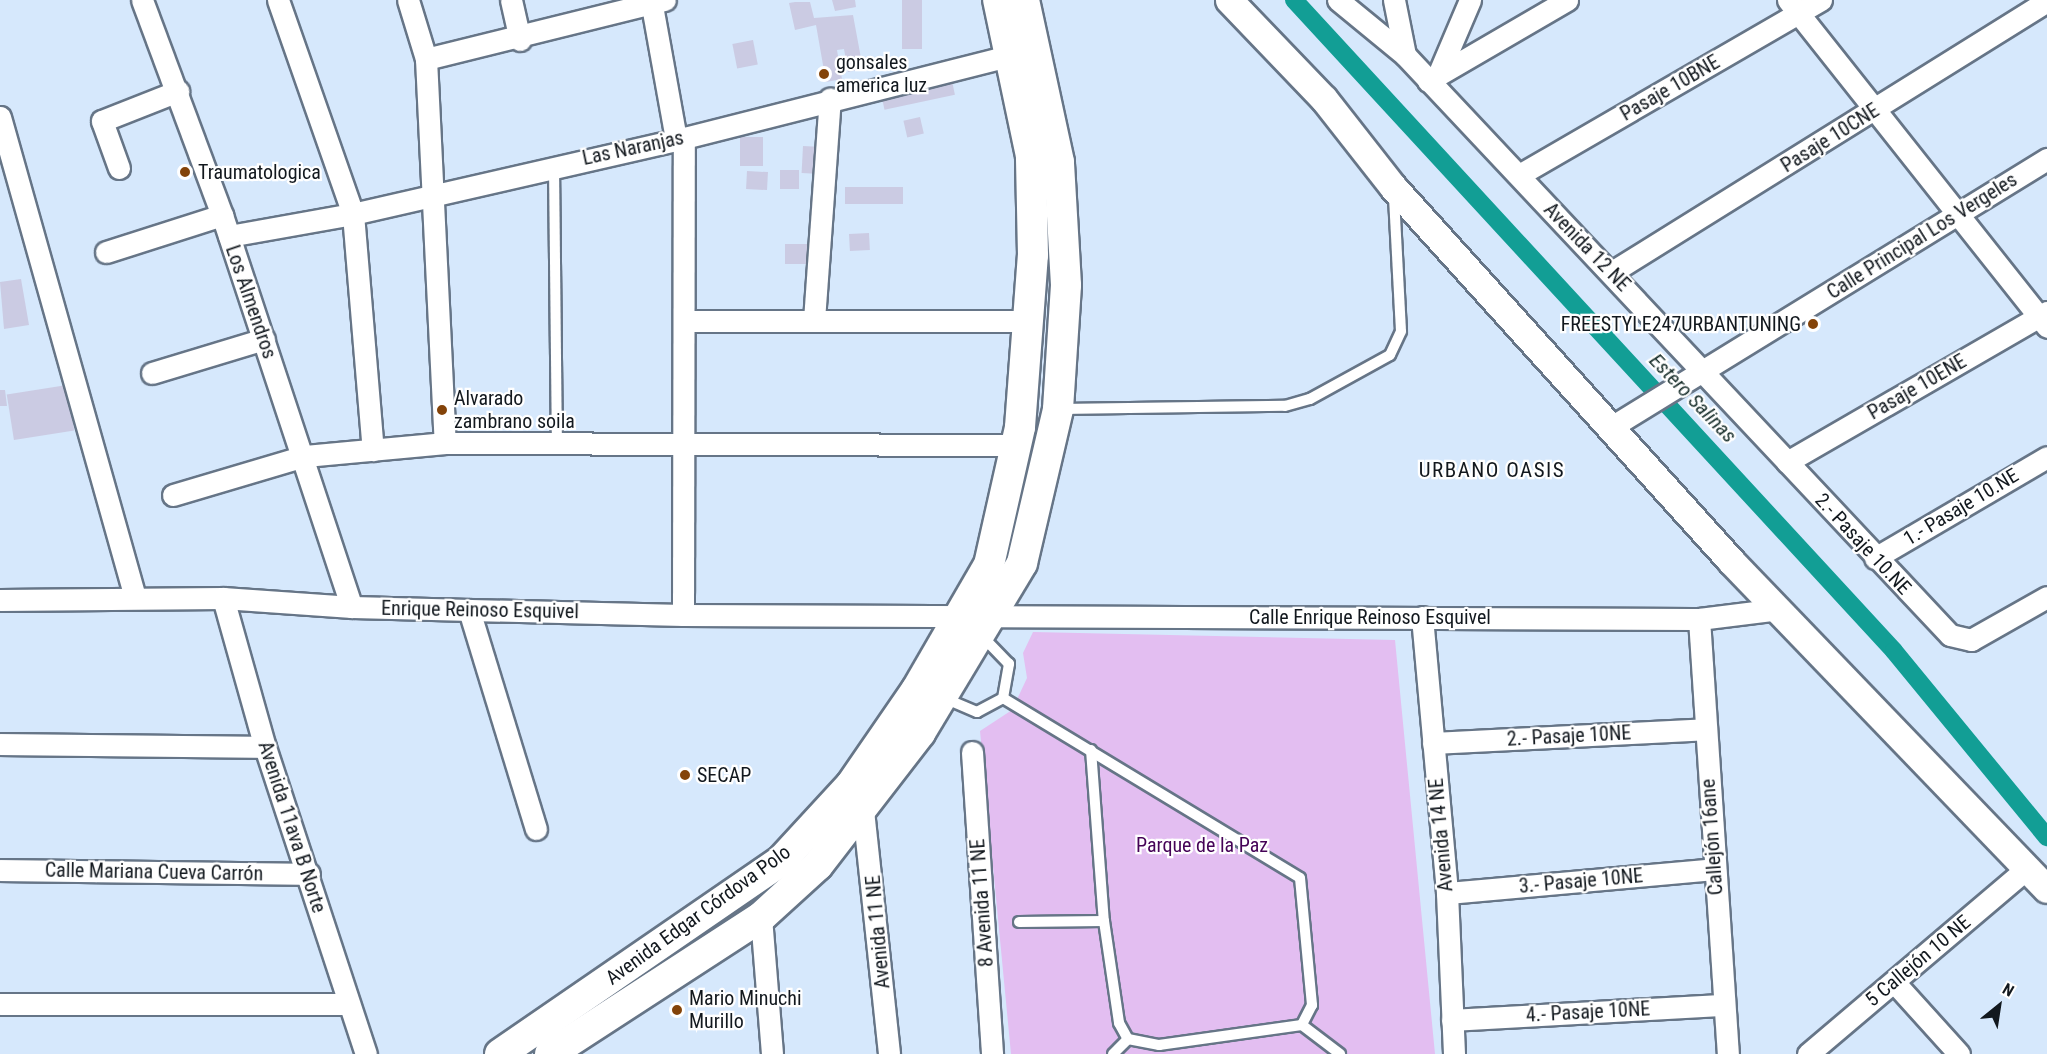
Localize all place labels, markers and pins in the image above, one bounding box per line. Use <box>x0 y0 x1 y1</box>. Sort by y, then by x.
place label: gonsales america luz <box>836 51 927 98</box>
marker: gonsales america luz <box>817 67 831 81</box>
place label: Traumatologica <box>198 160 321 184</box>
marker: Traumatologica <box>176 163 194 181</box>
place label: FREESTYLE247URBANTUNING <box>1561 312 1801 336</box>
marker: FREESTYLE247URBANTUNING <box>1806 317 1820 331</box>
place label: Alvarado zambrano soila <box>454 386 575 433</box>
marker: Alvarado zambrano soila <box>435 403 449 417</box>
place label: SECAP <box>697 763 751 787</box>
marker: SECAP <box>678 768 692 782</box>
place label: Mario Minuchi Murillo <box>689 987 802 1034</box>
marker: Mario Minuchi Murillo <box>670 1003 684 1017</box>

